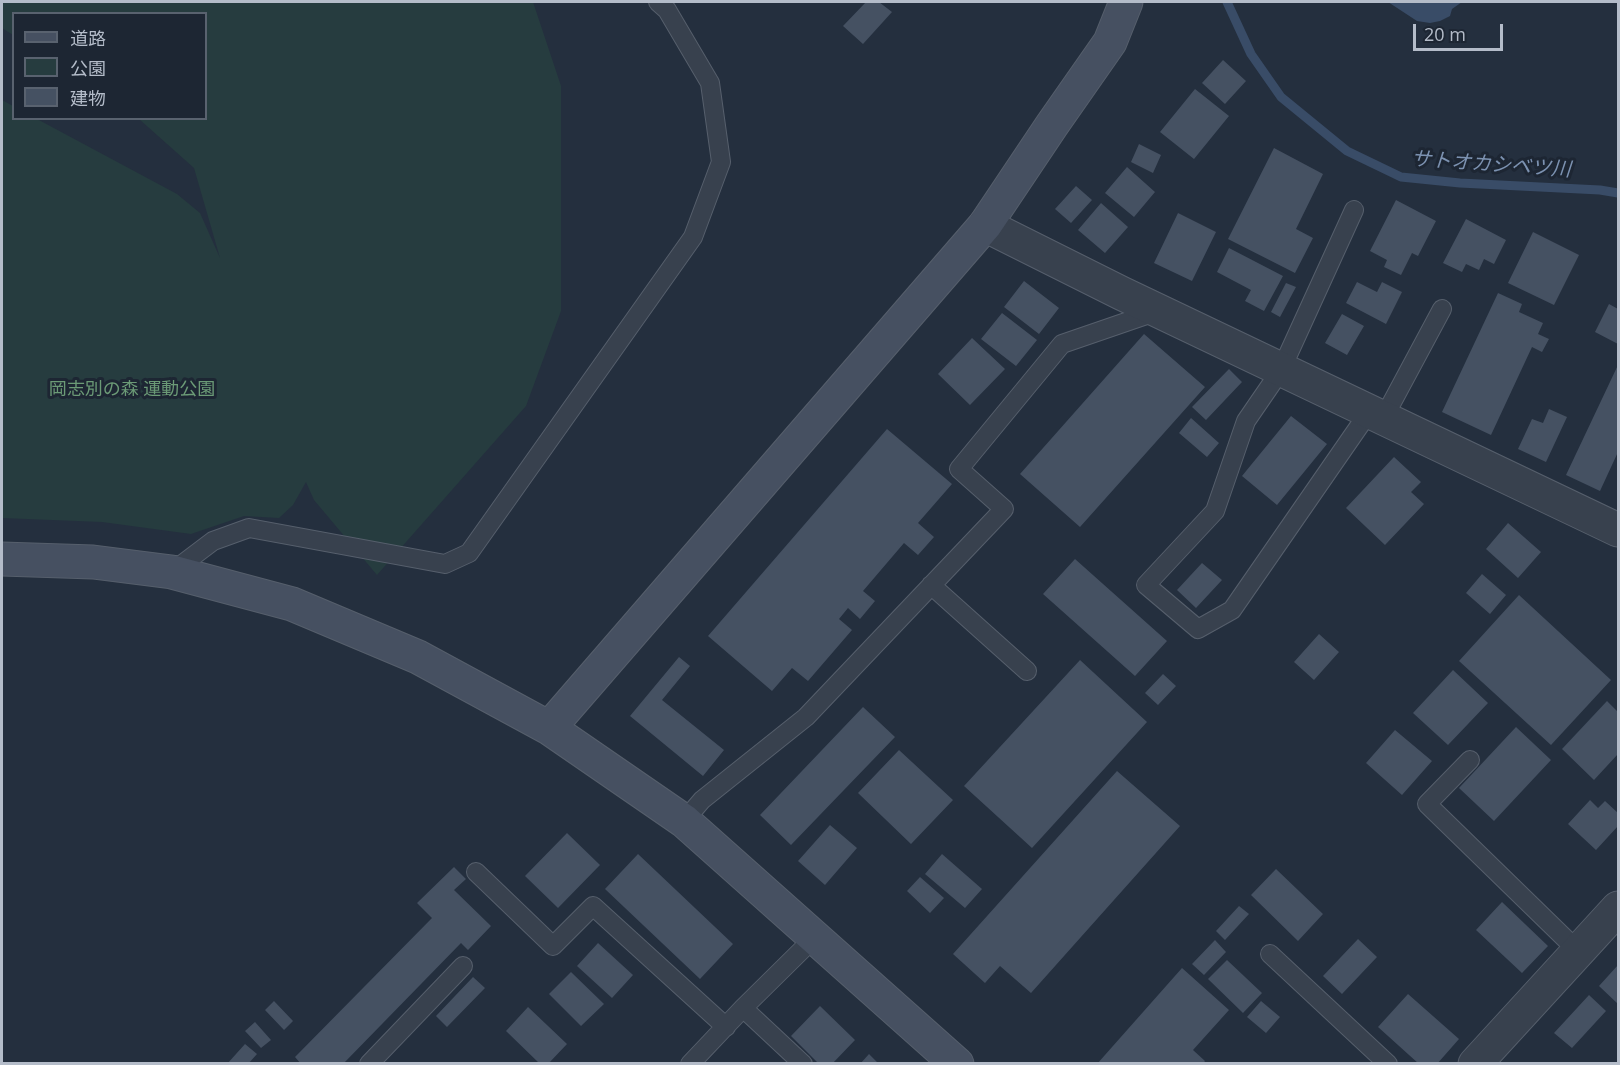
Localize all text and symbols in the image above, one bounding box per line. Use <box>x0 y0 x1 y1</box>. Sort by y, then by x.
legend <box>12 12 207 120</box>
scale bar <box>1416 12 1506 50</box>
text: 20 m <box>1424 22 1466 46</box>
text: 道路 <box>70 26 106 50</box>
text: 公園 <box>70 56 106 80</box>
text: 建物 <box>70 86 106 110</box>
water label: サトオカシベツ川 <box>1410 147 1572 183</box>
park label: 岡志別の森 運動公園 <box>49 379 215 401</box>

